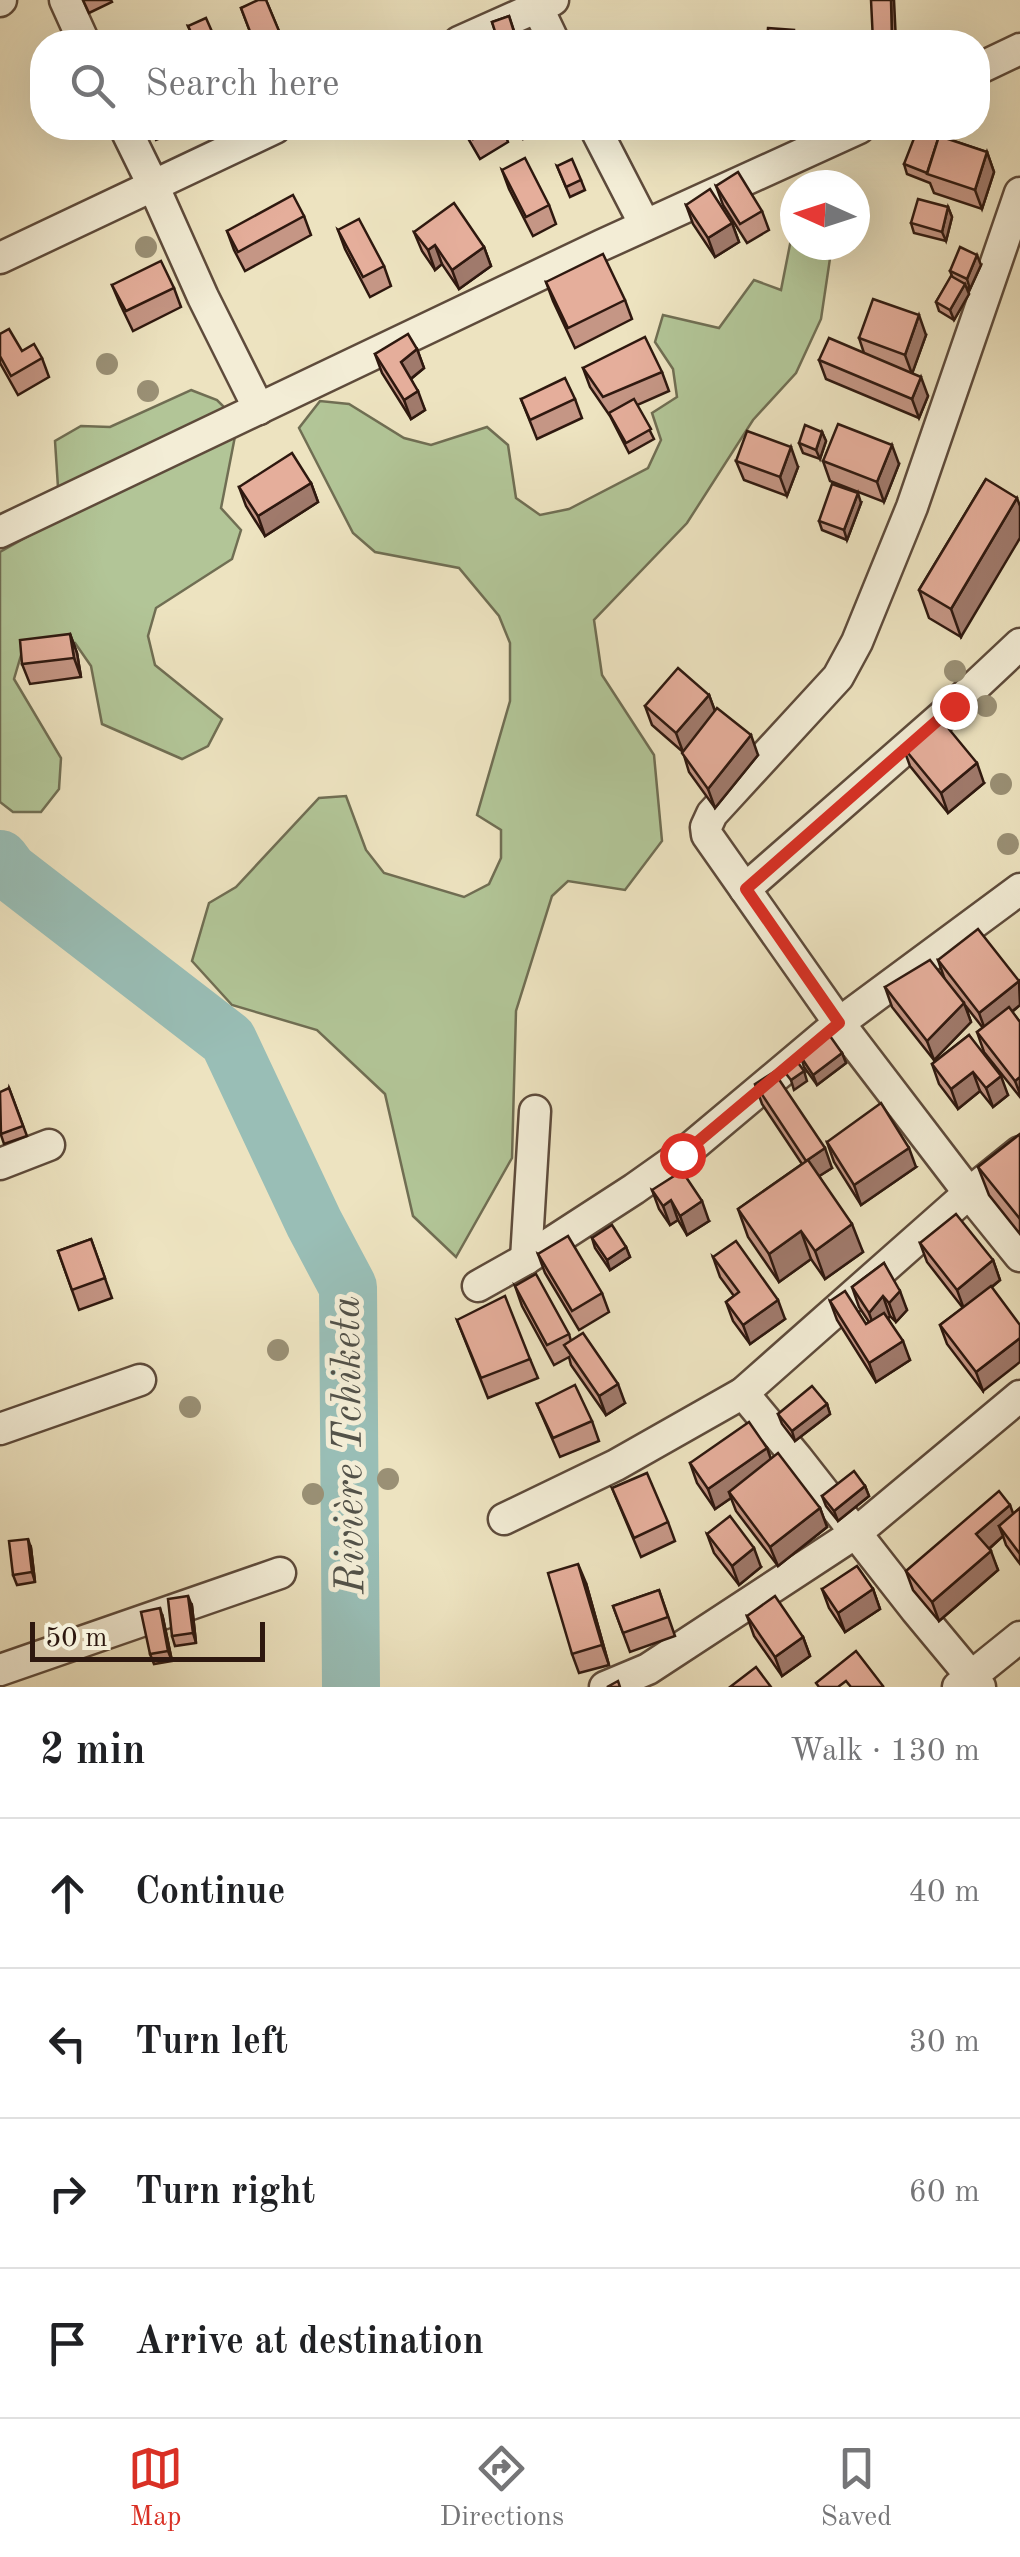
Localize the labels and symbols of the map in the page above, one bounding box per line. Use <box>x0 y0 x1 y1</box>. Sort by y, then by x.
north arrow <box>780 170 870 260</box>
route end <box>932 684 978 730</box>
route start <box>660 1133 706 1179</box>
water label: Rivière Tchiketa <box>326 1295 374 1596</box>
scale bar <box>30 1617 265 1662</box>

